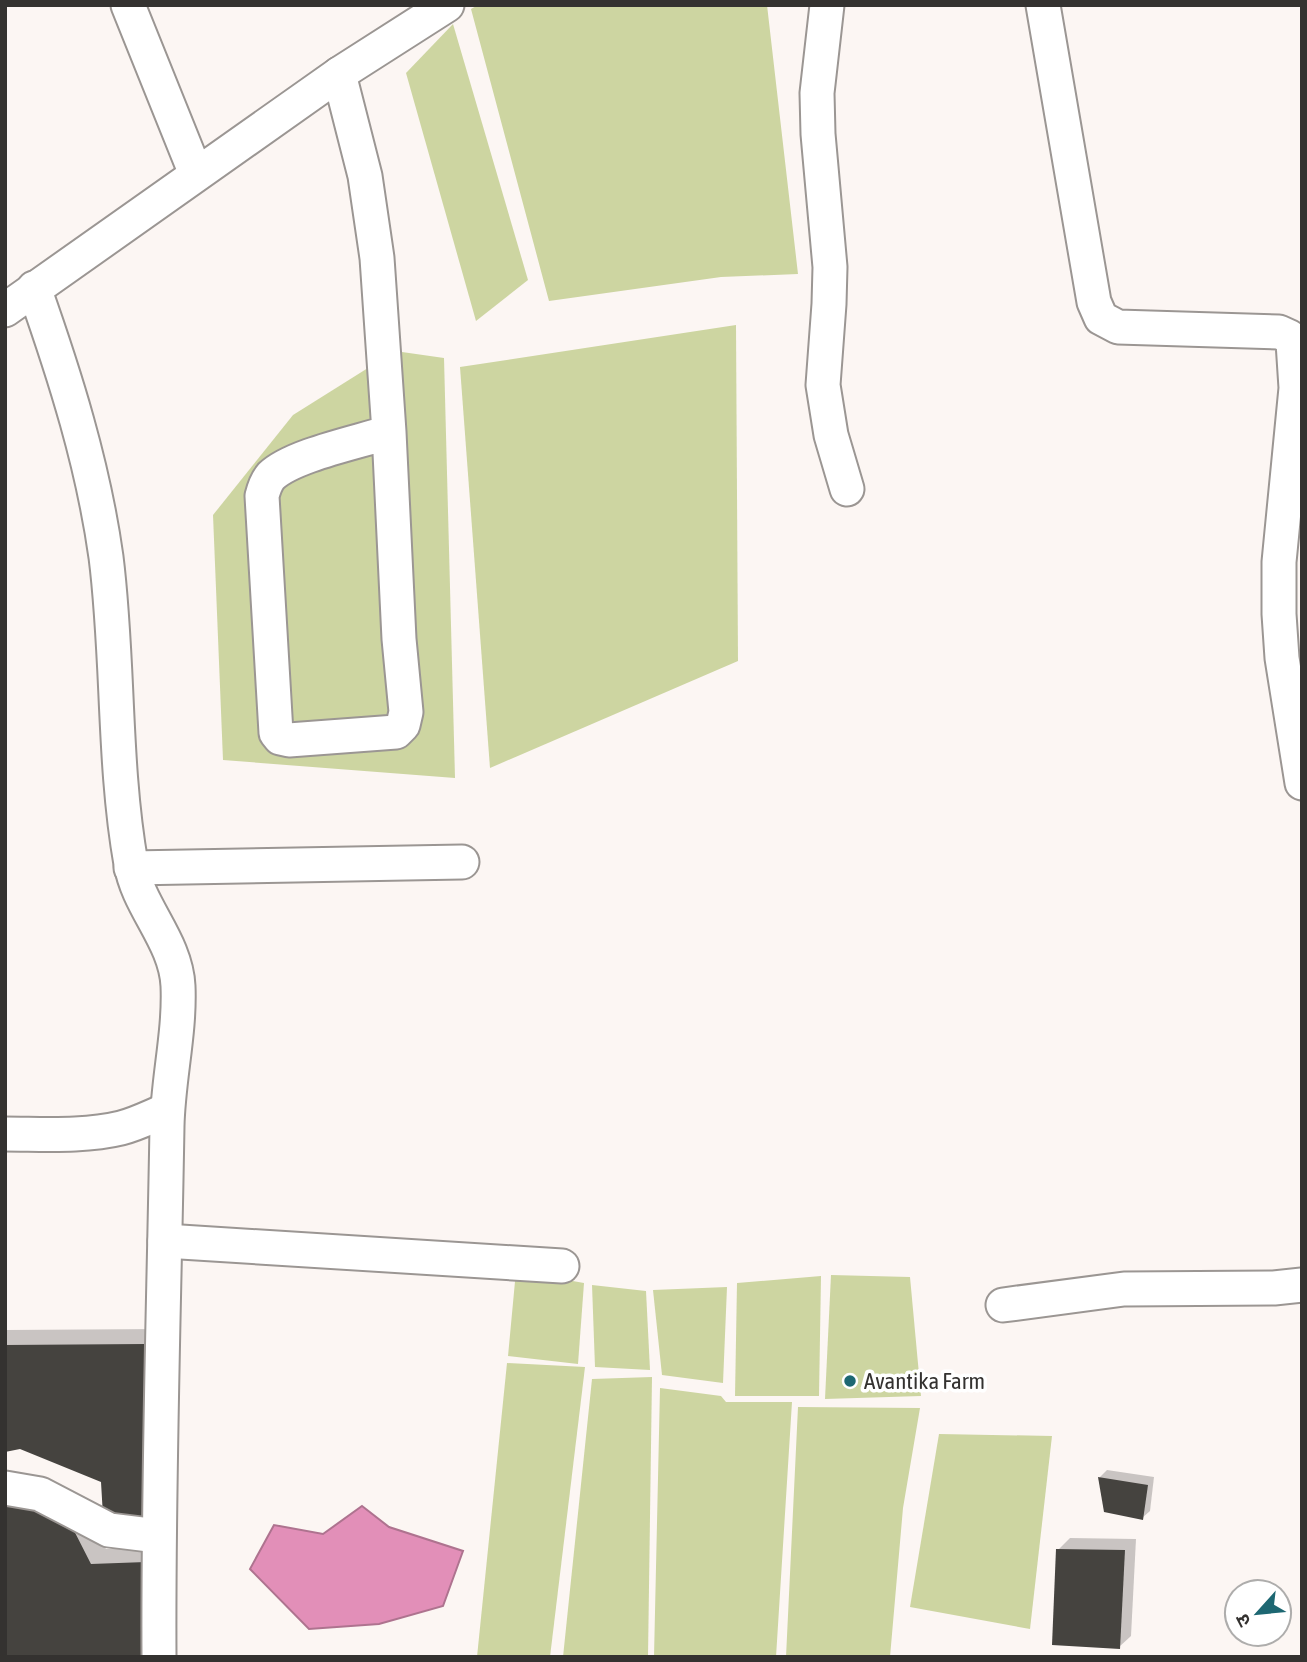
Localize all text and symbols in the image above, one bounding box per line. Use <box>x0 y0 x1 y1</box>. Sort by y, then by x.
place label: Avantika Farm <box>864 1368 985 1394</box>
marker: Avantika Farm <box>842 1373 858 1389</box>
north arrow <box>1223 1578 1293 1648</box>
text: उ <box>1230 1610 1255 1631</box>

